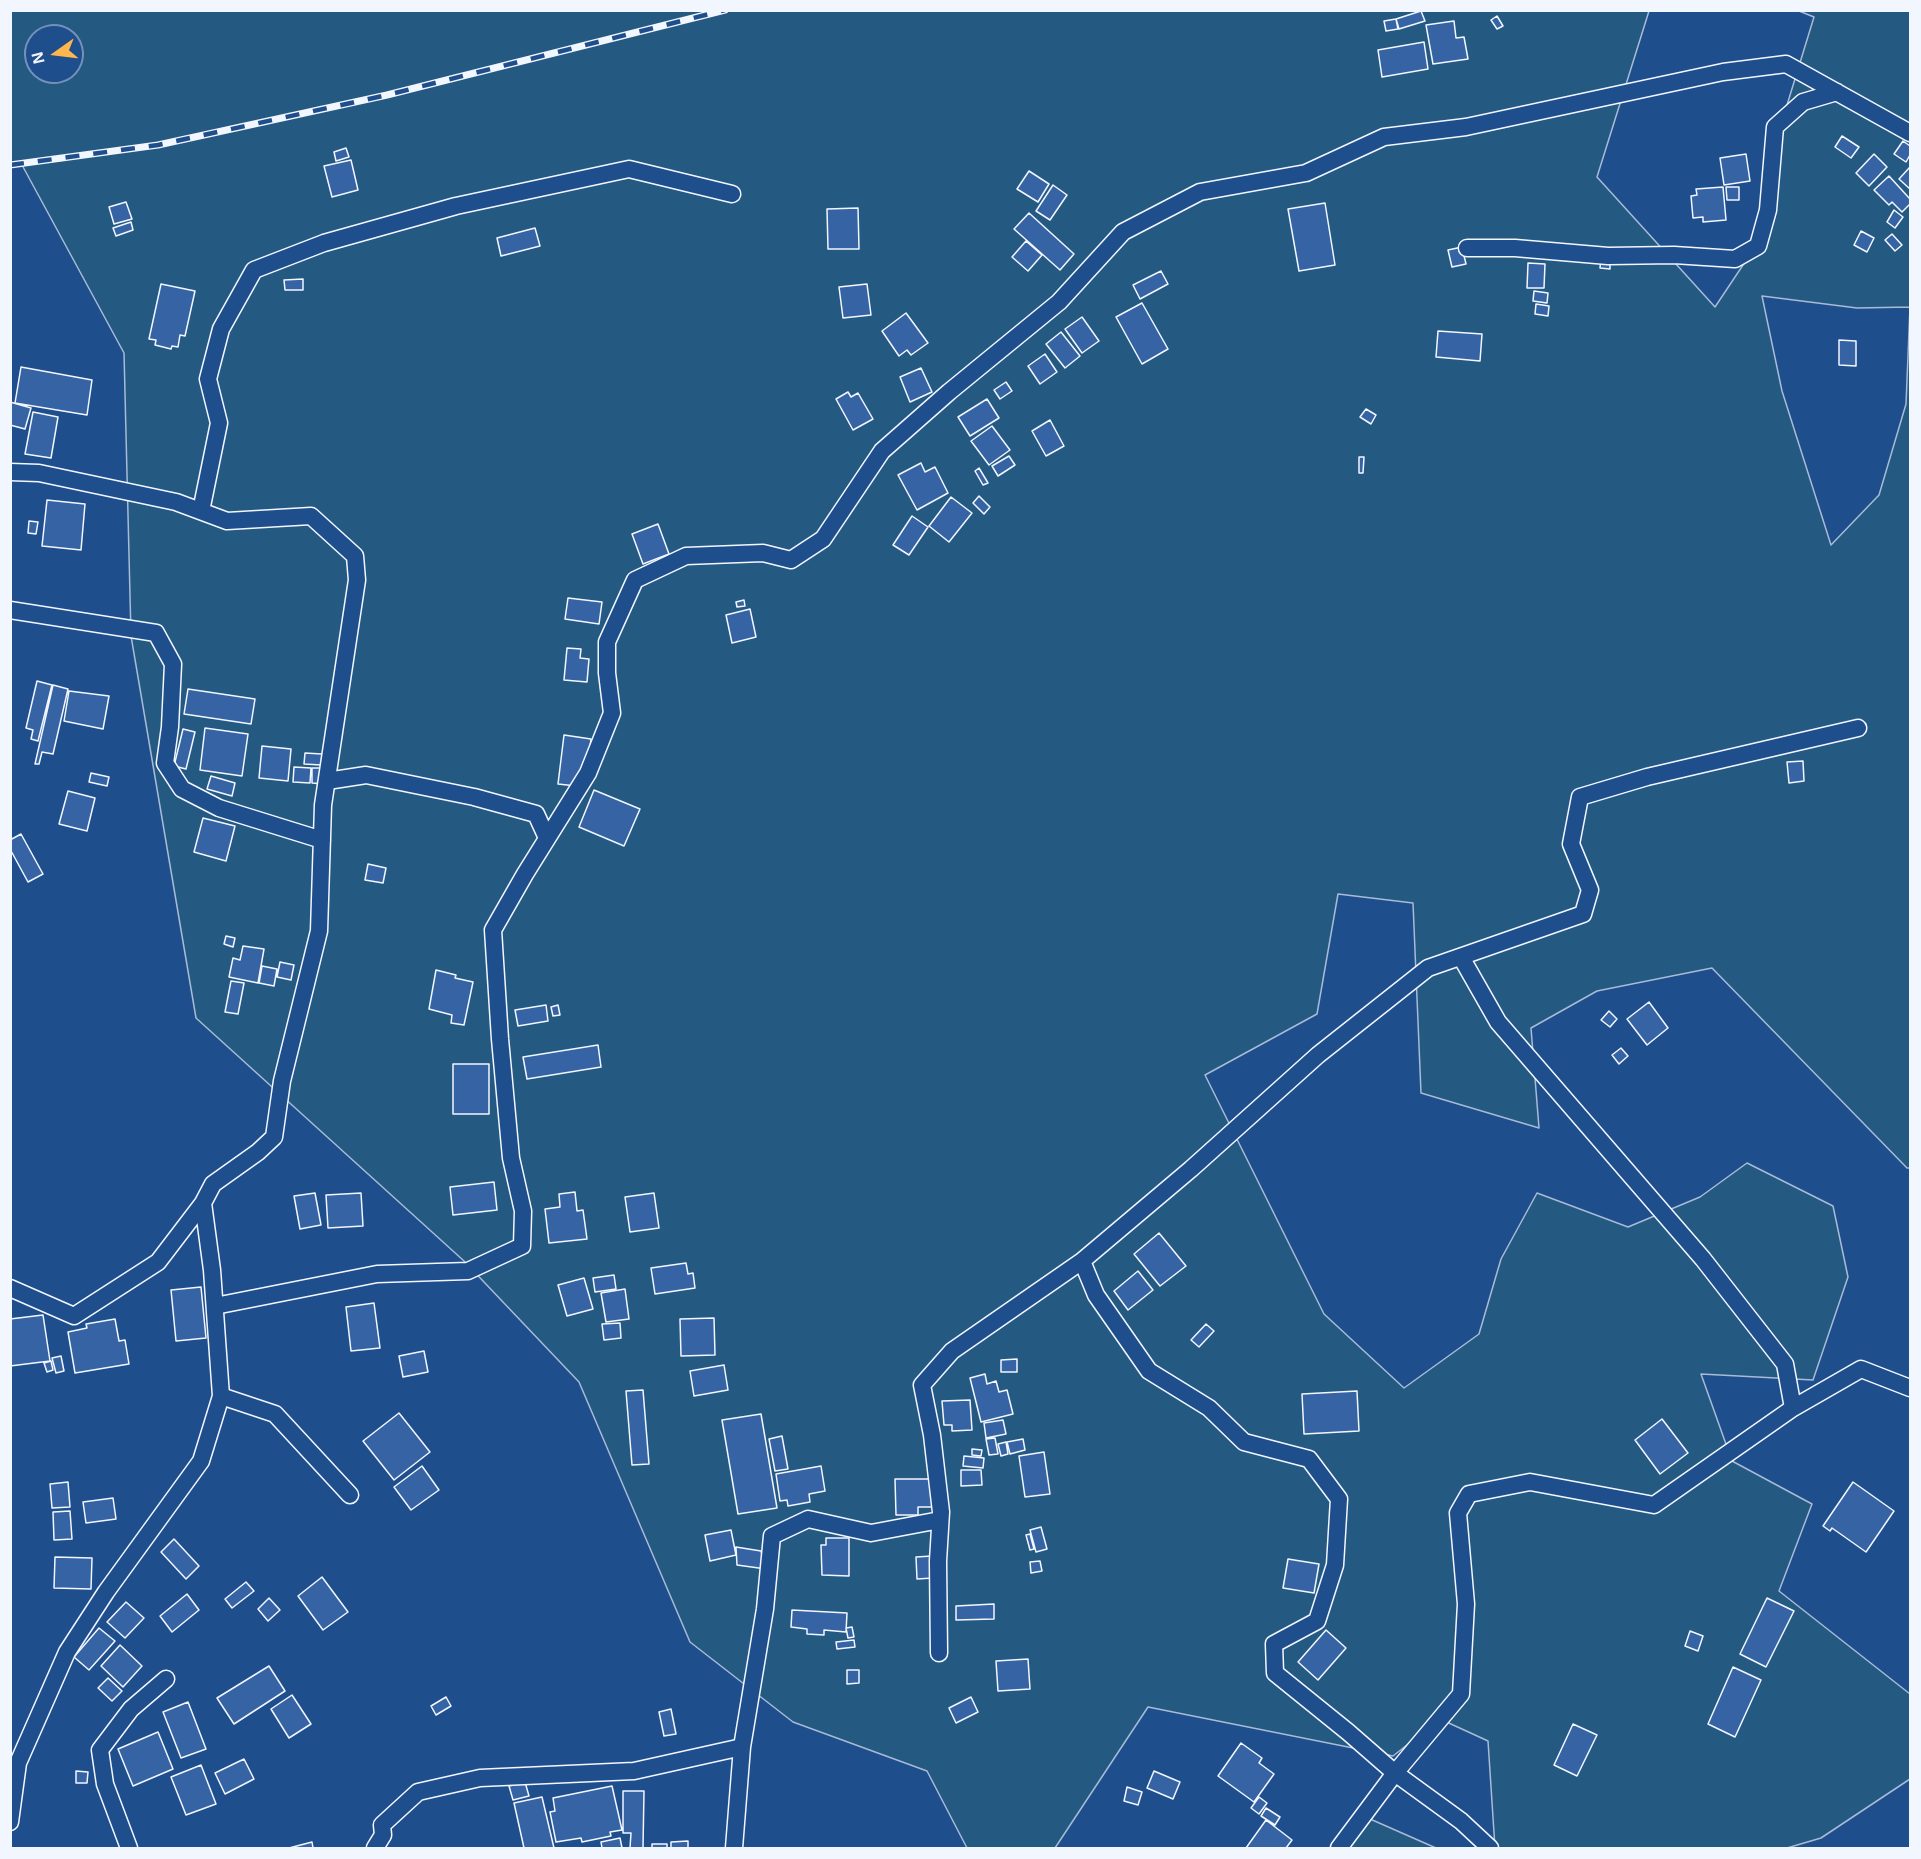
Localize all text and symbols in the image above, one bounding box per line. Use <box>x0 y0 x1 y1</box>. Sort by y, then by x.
north arrow <box>24 24 84 84</box>
text: N <box>28 50 48 66</box>

